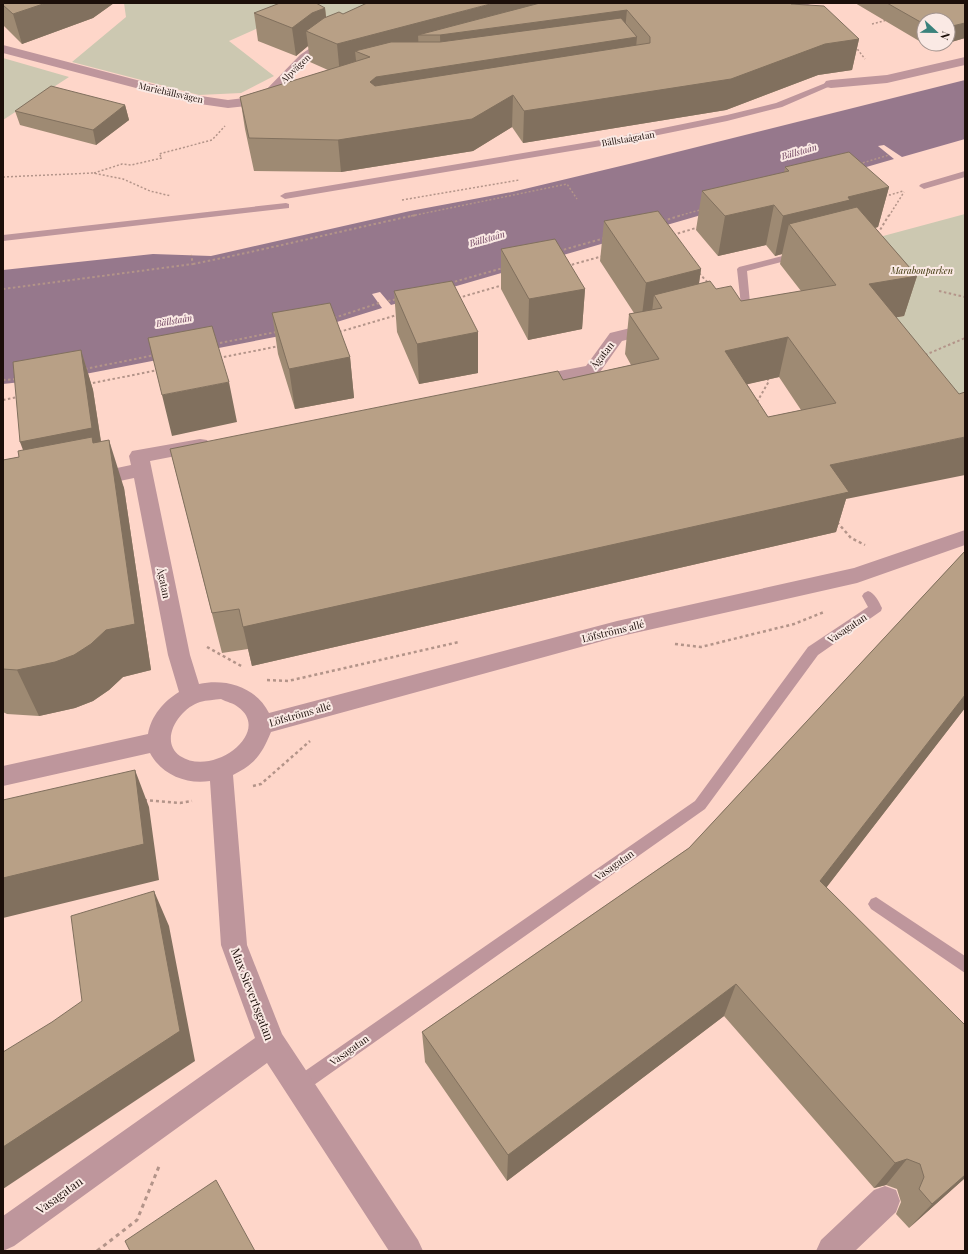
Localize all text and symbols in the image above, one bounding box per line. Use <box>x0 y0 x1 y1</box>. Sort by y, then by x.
north arrow <box>916 12 956 52</box>
text: N <box>937 29 954 42</box>
street label: Alpvägen <box>277 50 313 86</box>
street label: Mariehällsvägen <box>138 79 205 105</box>
street label: Bällstaågatan <box>601 127 656 149</box>
water label: Bällstaån <box>779 140 818 162</box>
water label: Bällstaån <box>467 227 506 249</box>
park label: Marabouparken <box>890 264 953 276</box>
water label: Bällstaån <box>154 311 193 329</box>
street label: Ågatan <box>586 338 617 372</box>
street label: Ågatan <box>154 565 174 600</box>
street label: Vasagatan <box>824 610 869 647</box>
street label: Löfströms allé <box>580 616 646 646</box>
street label: Löfströms allé <box>267 698 333 730</box>
street label: Vasagatan <box>591 846 636 884</box>
street label: Max Sievertsgatan <box>228 945 278 1043</box>
street label: Vasagatan <box>326 1031 371 1069</box>
street label: Vasagatan <box>32 1173 85 1218</box>

